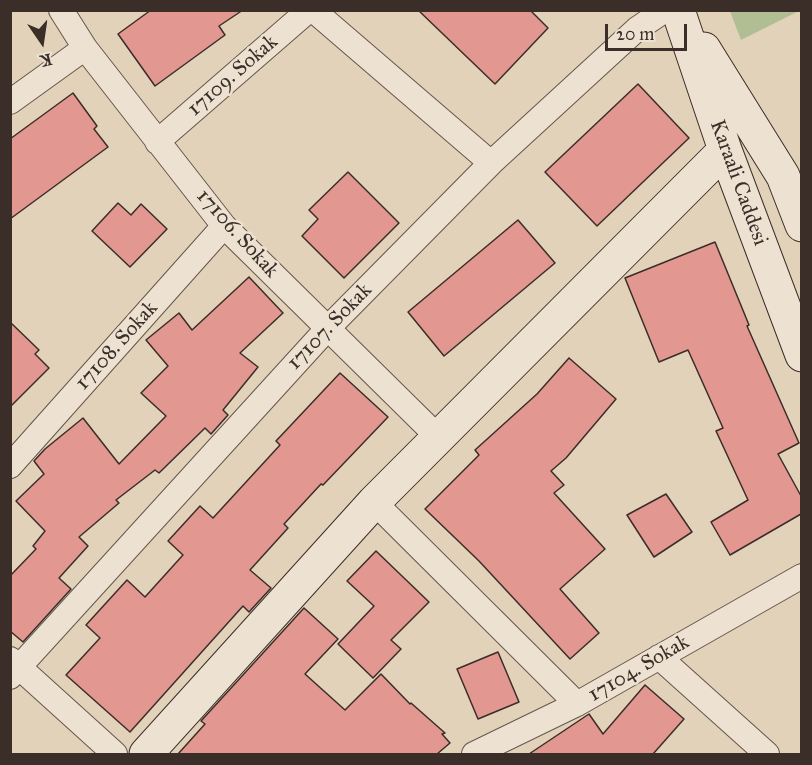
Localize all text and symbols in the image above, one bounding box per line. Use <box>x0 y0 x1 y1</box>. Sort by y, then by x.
north arrow <box>12 12 72 72</box>
scale bar <box>608 12 690 50</box>
text: 20 m <box>616 23 654 45</box>
street label: 17109. Sokak <box>183 30 283 122</box>
text: K <box>38 49 54 71</box>
street label: Karaali Caddesi <box>704 117 772 249</box>
street label: 17106. Sokak <box>191 184 283 284</box>
street label: 17107. Sokak <box>282 278 378 376</box>
street label: 17108. Sokak <box>70 296 164 396</box>
street label: 17104. Sokak <box>584 630 694 708</box>

